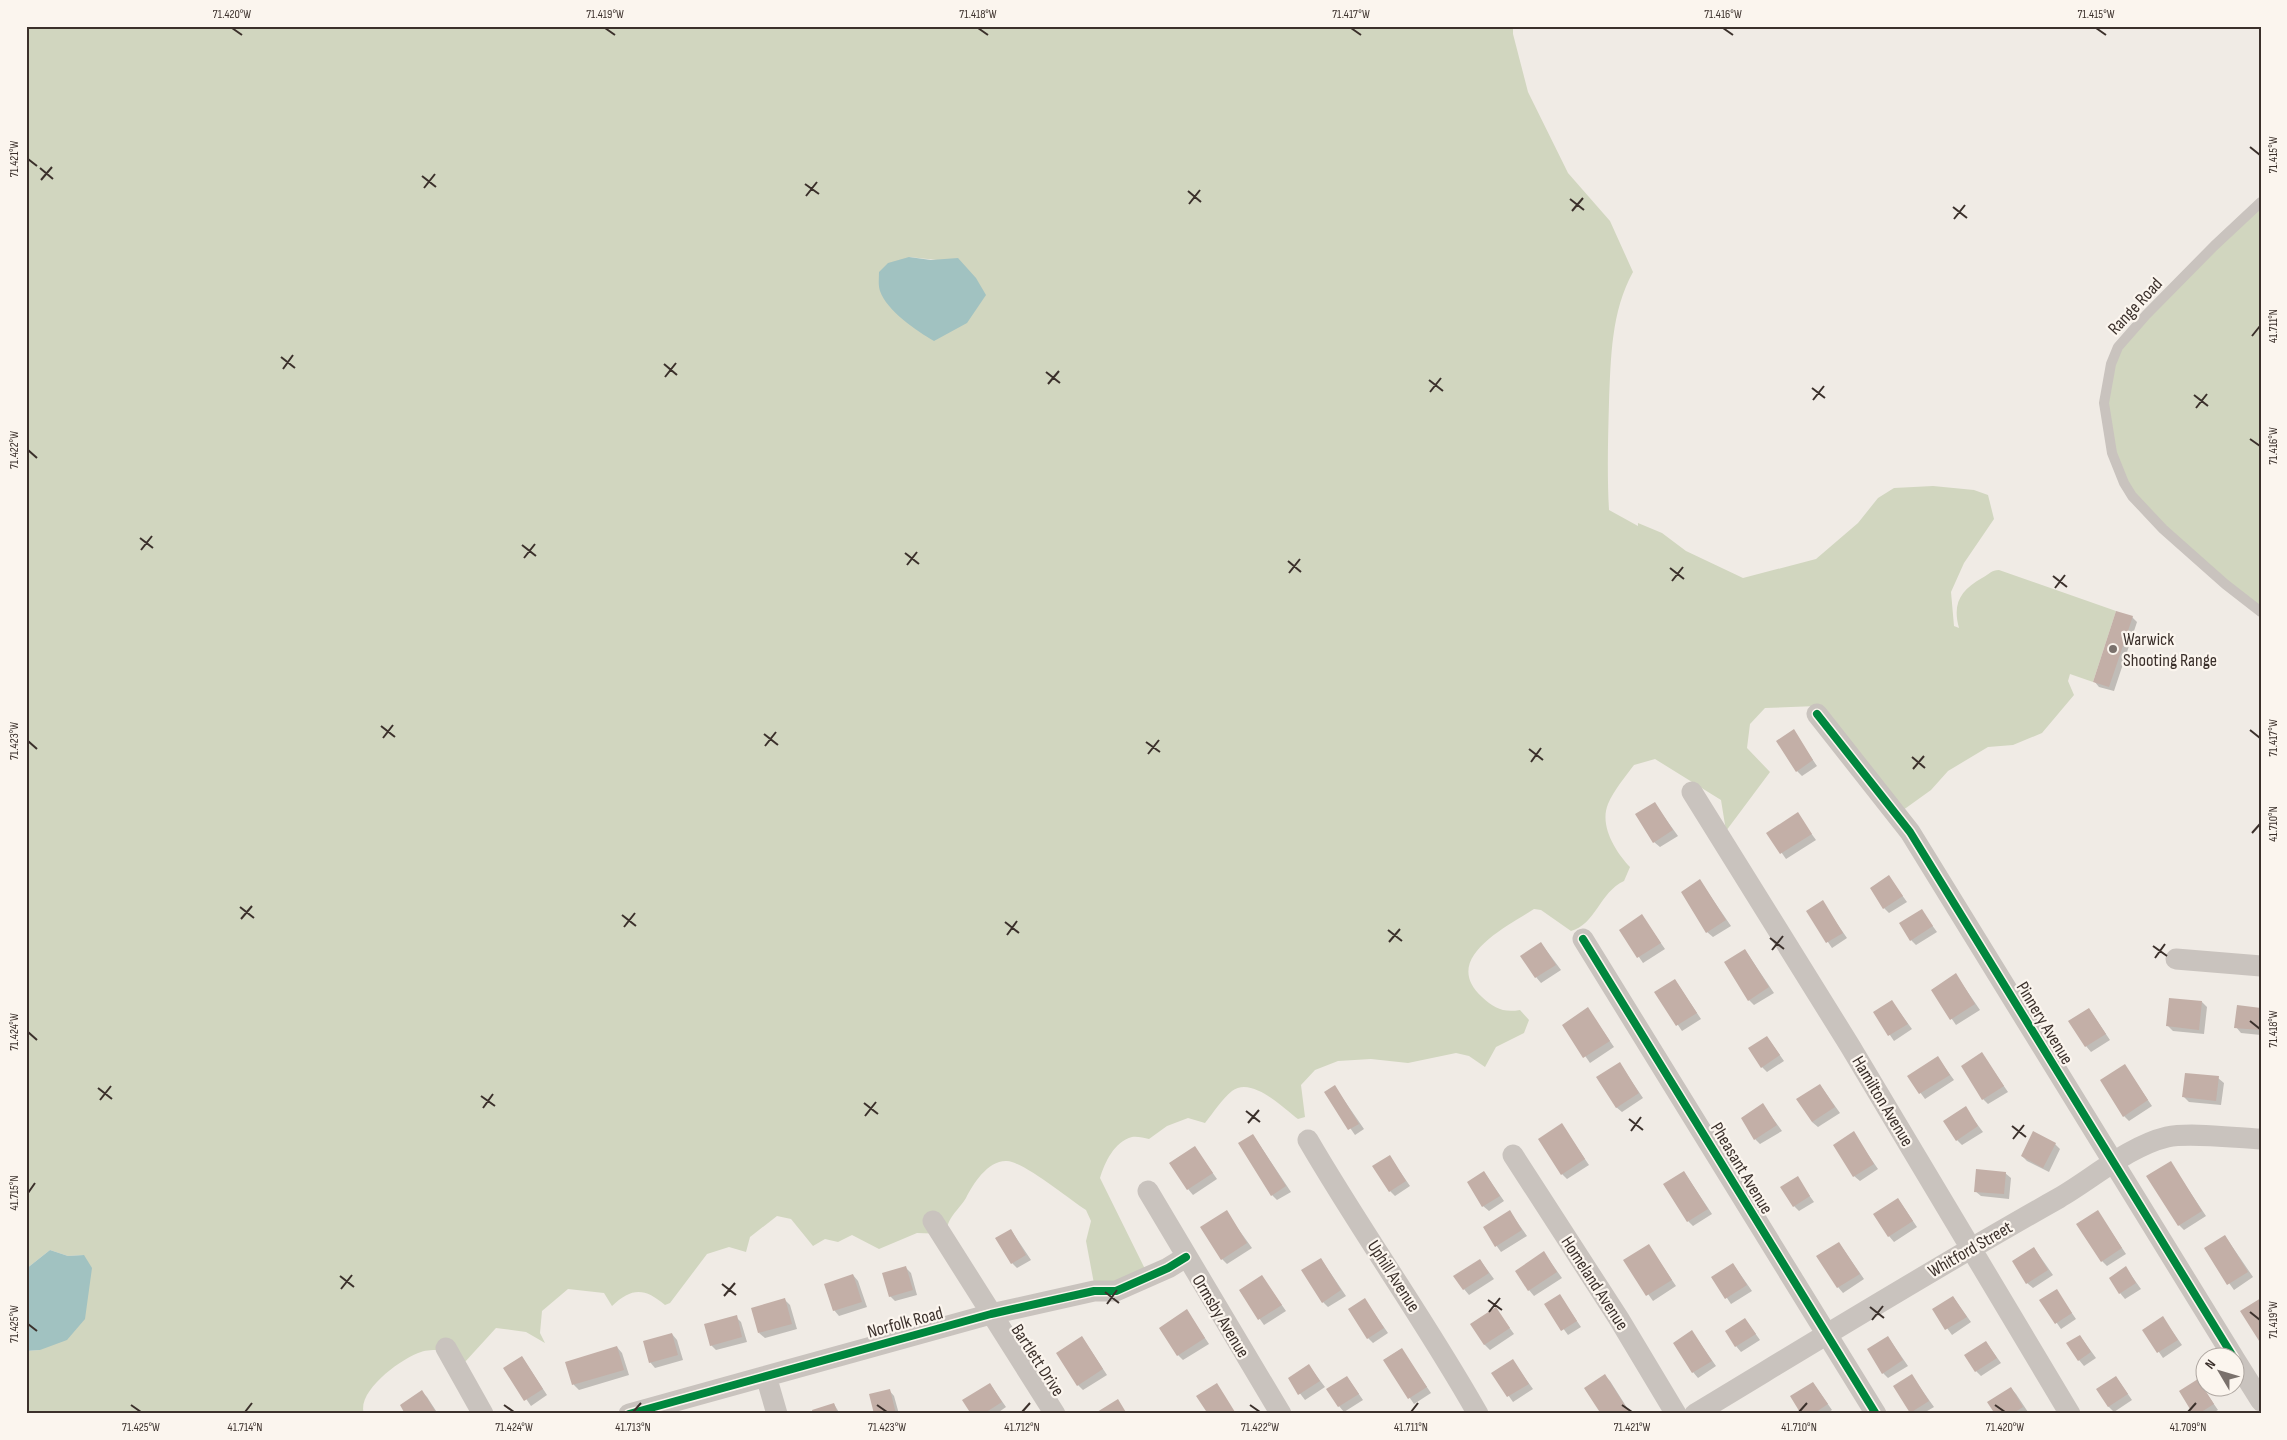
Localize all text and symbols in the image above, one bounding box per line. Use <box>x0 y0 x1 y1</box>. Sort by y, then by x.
text: 71.420°W <box>213 7 251 22</box>
text: 71.419°W <box>586 7 624 22</box>
text: 71.418°W <box>959 7 997 22</box>
text: 71.417°W <box>1332 7 1370 22</box>
text: 71.416°W <box>1704 7 1742 22</box>
text: 71.415°W <box>2077 7 2115 22</box>
text: 71.415°W <box>2266 136 2281 174</box>
text: 71.421°W <box>7 140 22 177</box>
street label: Range Road <box>2104 274 2167 339</box>
text: 41.711°N <box>2266 309 2281 343</box>
text: 71.416°W <box>2266 427 2281 465</box>
text: 71.422°W <box>7 431 22 469</box>
place label: Warwick Shooting Range <box>2123 629 2217 671</box>
marker: Warwick Shooting Range <box>2107 643 2119 655</box>
text: 71.417°W <box>2266 719 2281 757</box>
text: 71.423°W <box>7 722 22 760</box>
text: 41.710°N <box>2266 806 2281 842</box>
street label: Pinnery Avenue <box>2012 978 2077 1068</box>
text: 71.418°W <box>2266 1010 2281 1048</box>
text: 71.424°W <box>7 1013 22 1051</box>
street label: Hamilton Avenue <box>1847 1052 1918 1150</box>
street label: Pheasant Avenue <box>1706 1119 1777 1218</box>
text: 41.715°N <box>7 1175 22 1211</box>
street label: Whitford Street <box>1924 1217 2017 1282</box>
street label: Homeland Avenue <box>1556 1232 1633 1334</box>
street label: Uphill Avenue <box>1363 1237 1424 1316</box>
street label: Ormsby Avenue <box>1188 1271 1254 1362</box>
text: 71.419°W <box>2266 1301 2281 1339</box>
street label: Norfolk Road <box>865 1302 945 1343</box>
text: 71.425°W <box>7 1305 22 1343</box>
street label: Bartlett Drive <box>1007 1320 1069 1400</box>
north arrow <box>2194 1348 2244 1398</box>
text: N <box>2201 1356 2219 1372</box>
text: 71.425°W <box>122 1420 160 1435</box>
text: 41.714°N <box>228 1420 262 1435</box>
text: 71.424°W <box>495 1420 533 1435</box>
text: 41.713°N <box>615 1420 651 1435</box>
text: 71.423°W <box>868 1420 906 1435</box>
text: 41.712°N <box>1004 1420 1040 1435</box>
text: 71.422°W <box>1241 1420 1279 1435</box>
text: 41.711°N <box>1394 1420 1428 1435</box>
text: 71.421°W <box>1614 1420 1651 1435</box>
text: 41.710°N <box>1781 1420 1817 1435</box>
text: 71.420°W <box>1986 1420 2024 1435</box>
text: 41.709°N <box>2170 1420 2206 1435</box>

